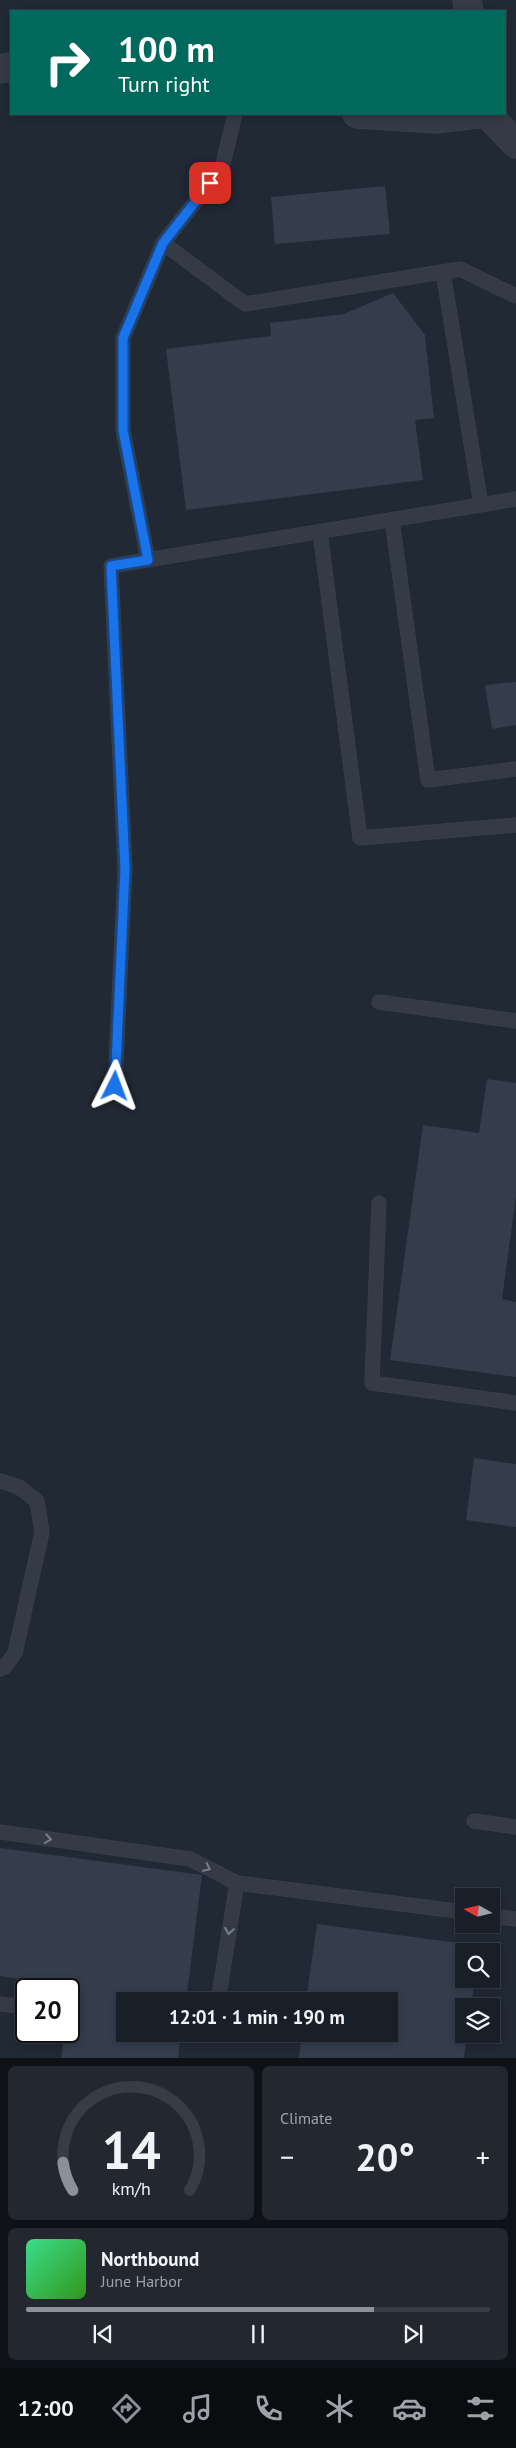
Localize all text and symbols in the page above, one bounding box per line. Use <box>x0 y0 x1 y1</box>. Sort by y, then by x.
text: 100 m <box>118 26 215 72</box>
icon: right <box>35 30 100 95</box>
text: Turn right <box>118 70 210 98</box>
pin <box>189 162 231 204</box>
icon: arrive <box>196 169 224 197</box>
position arrow <box>88 1059 140 1111</box>
one-way arrow <box>45 1833 53 1844</box>
one-way arrow <box>202 1862 211 1872</box>
north arrow <box>455 1888 500 1932</box>
map controls <box>455 1888 500 2043</box>
one-way arrow <box>225 1926 235 1935</box>
button: search <box>455 1943 500 1988</box>
speed limit sign: 20 <box>15 1978 80 2043</box>
button: layers <box>455 1998 500 2043</box>
text: 12:01 · 1 min · 190 m <box>169 2005 345 2029</box>
text: Climate <box>280 2108 332 2128</box>
text: 14 <box>102 2116 160 2183</box>
text: 20° <box>355 2132 415 2181</box>
text: − <box>280 2138 294 2175</box>
text: + <box>476 2138 490 2175</box>
text: km/h <box>111 2177 151 2200</box>
text: Northbound <box>101 2247 199 2271</box>
text: June Harbor <box>101 2271 182 2291</box>
icon: previous <box>89 2320 117 2348</box>
icon: pause <box>244 2320 272 2348</box>
icon: next <box>399 2320 427 2348</box>
icon: directions <box>109 2391 144 2426</box>
icon: music <box>180 2391 215 2426</box>
icon: phone <box>251 2391 286 2426</box>
icon: climate <box>322 2391 357 2426</box>
icon: car <box>392 2391 427 2426</box>
icon: filters <box>463 2391 498 2426</box>
text: 12:00 <box>18 2394 74 2422</box>

